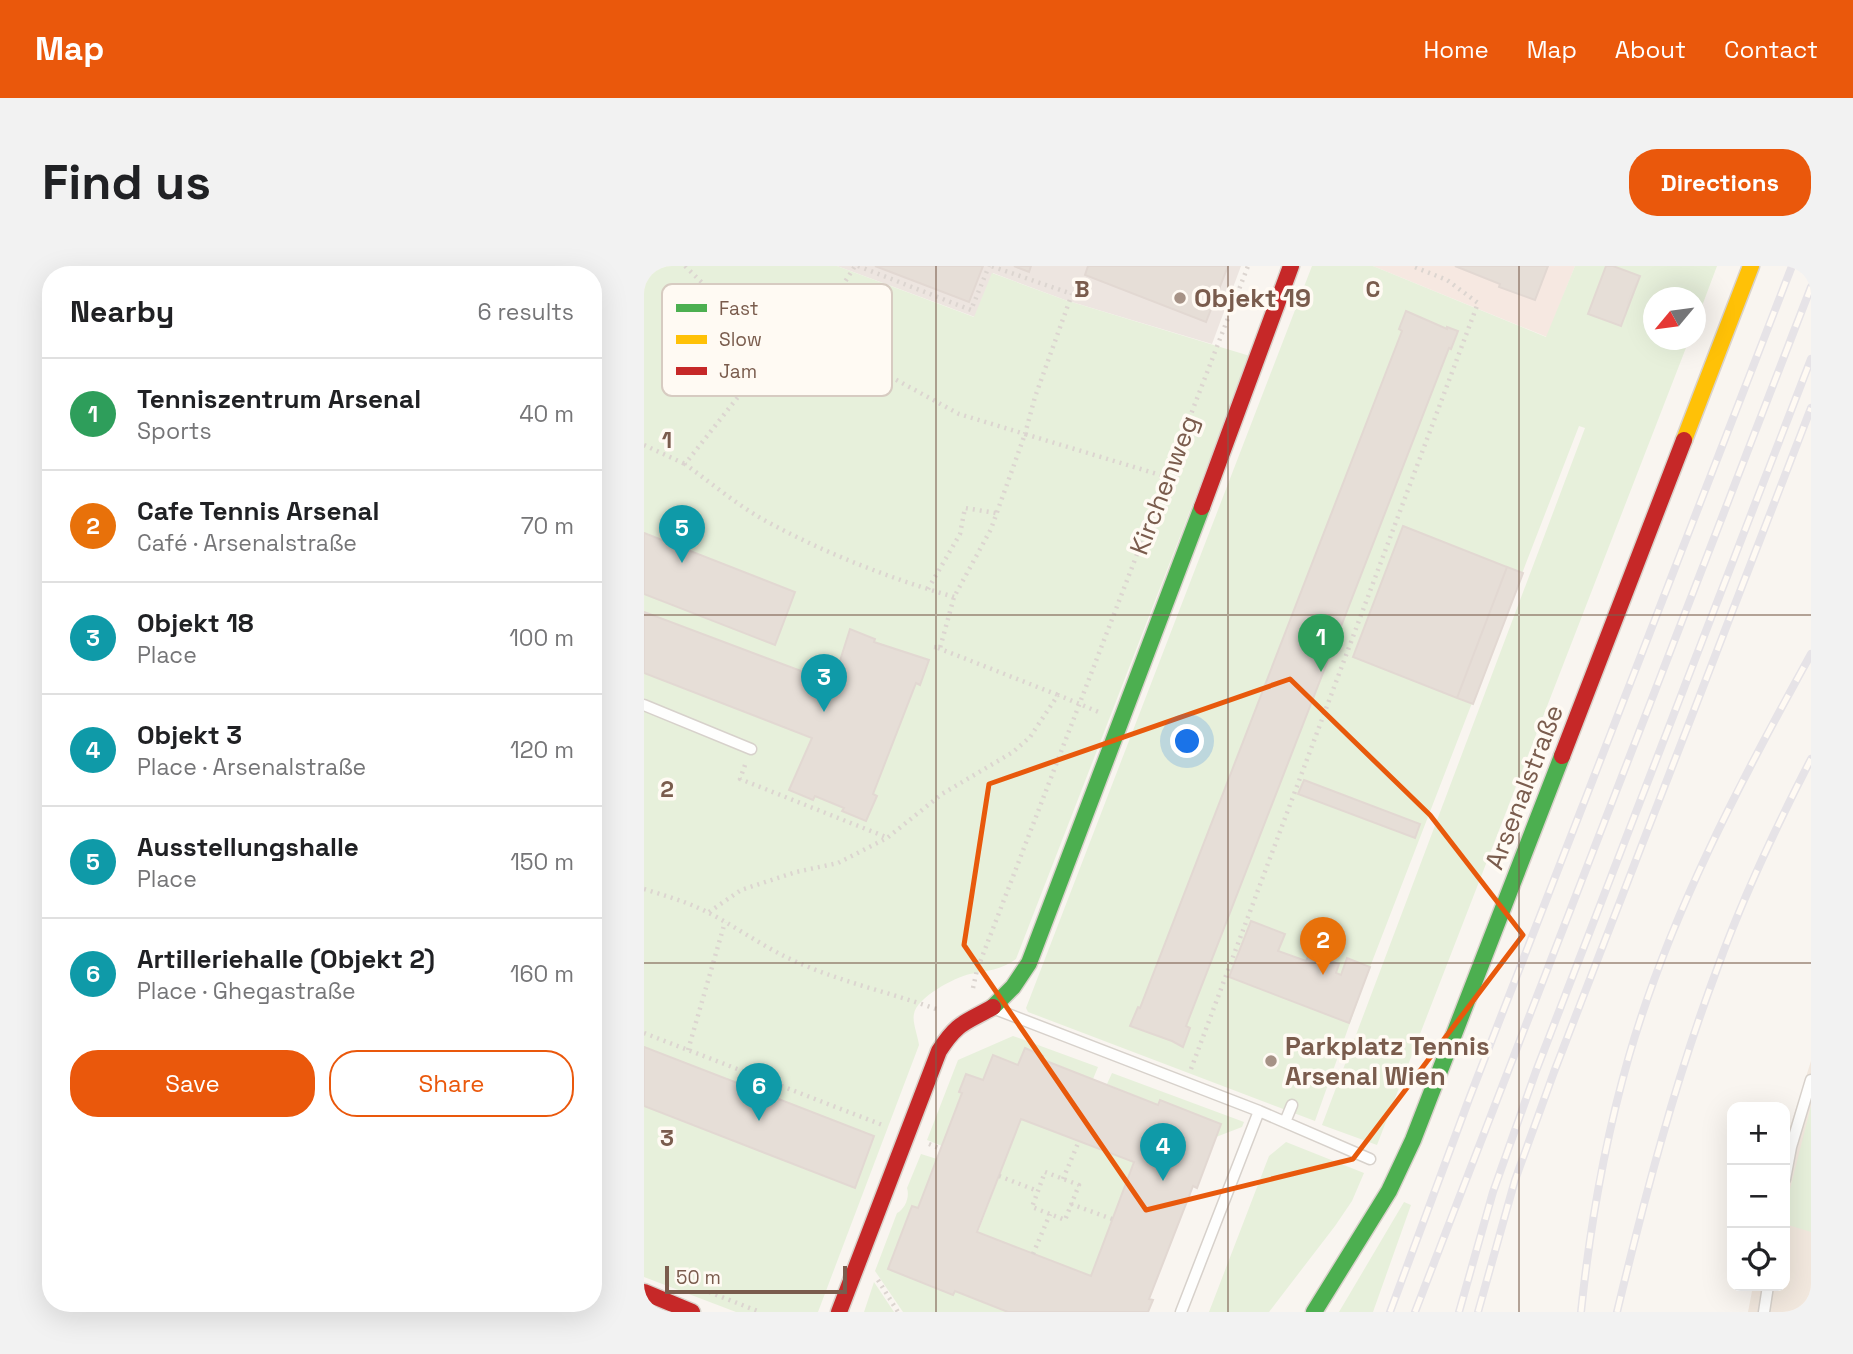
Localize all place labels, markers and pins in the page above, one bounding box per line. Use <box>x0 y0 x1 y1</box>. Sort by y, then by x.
place label: Objekt 19 <box>1194 281 1311 315</box>
marker: Objekt 19 <box>1172 290 1188 306</box>
pin: 5 <box>659 505 705 563</box>
pin: 1 <box>1298 614 1344 672</box>
pin: 3 <box>801 654 847 712</box>
pin: 2 <box>1300 917 1346 975</box>
place label: Parkplatz Tennis Arsenal Wien <box>1285 1029 1490 1093</box>
marker: Parkplatz Tennis Arsenal Wien <box>1263 1053 1279 1069</box>
pin: 6 <box>736 1063 782 1121</box>
pin: 4 <box>1140 1123 1186 1181</box>

